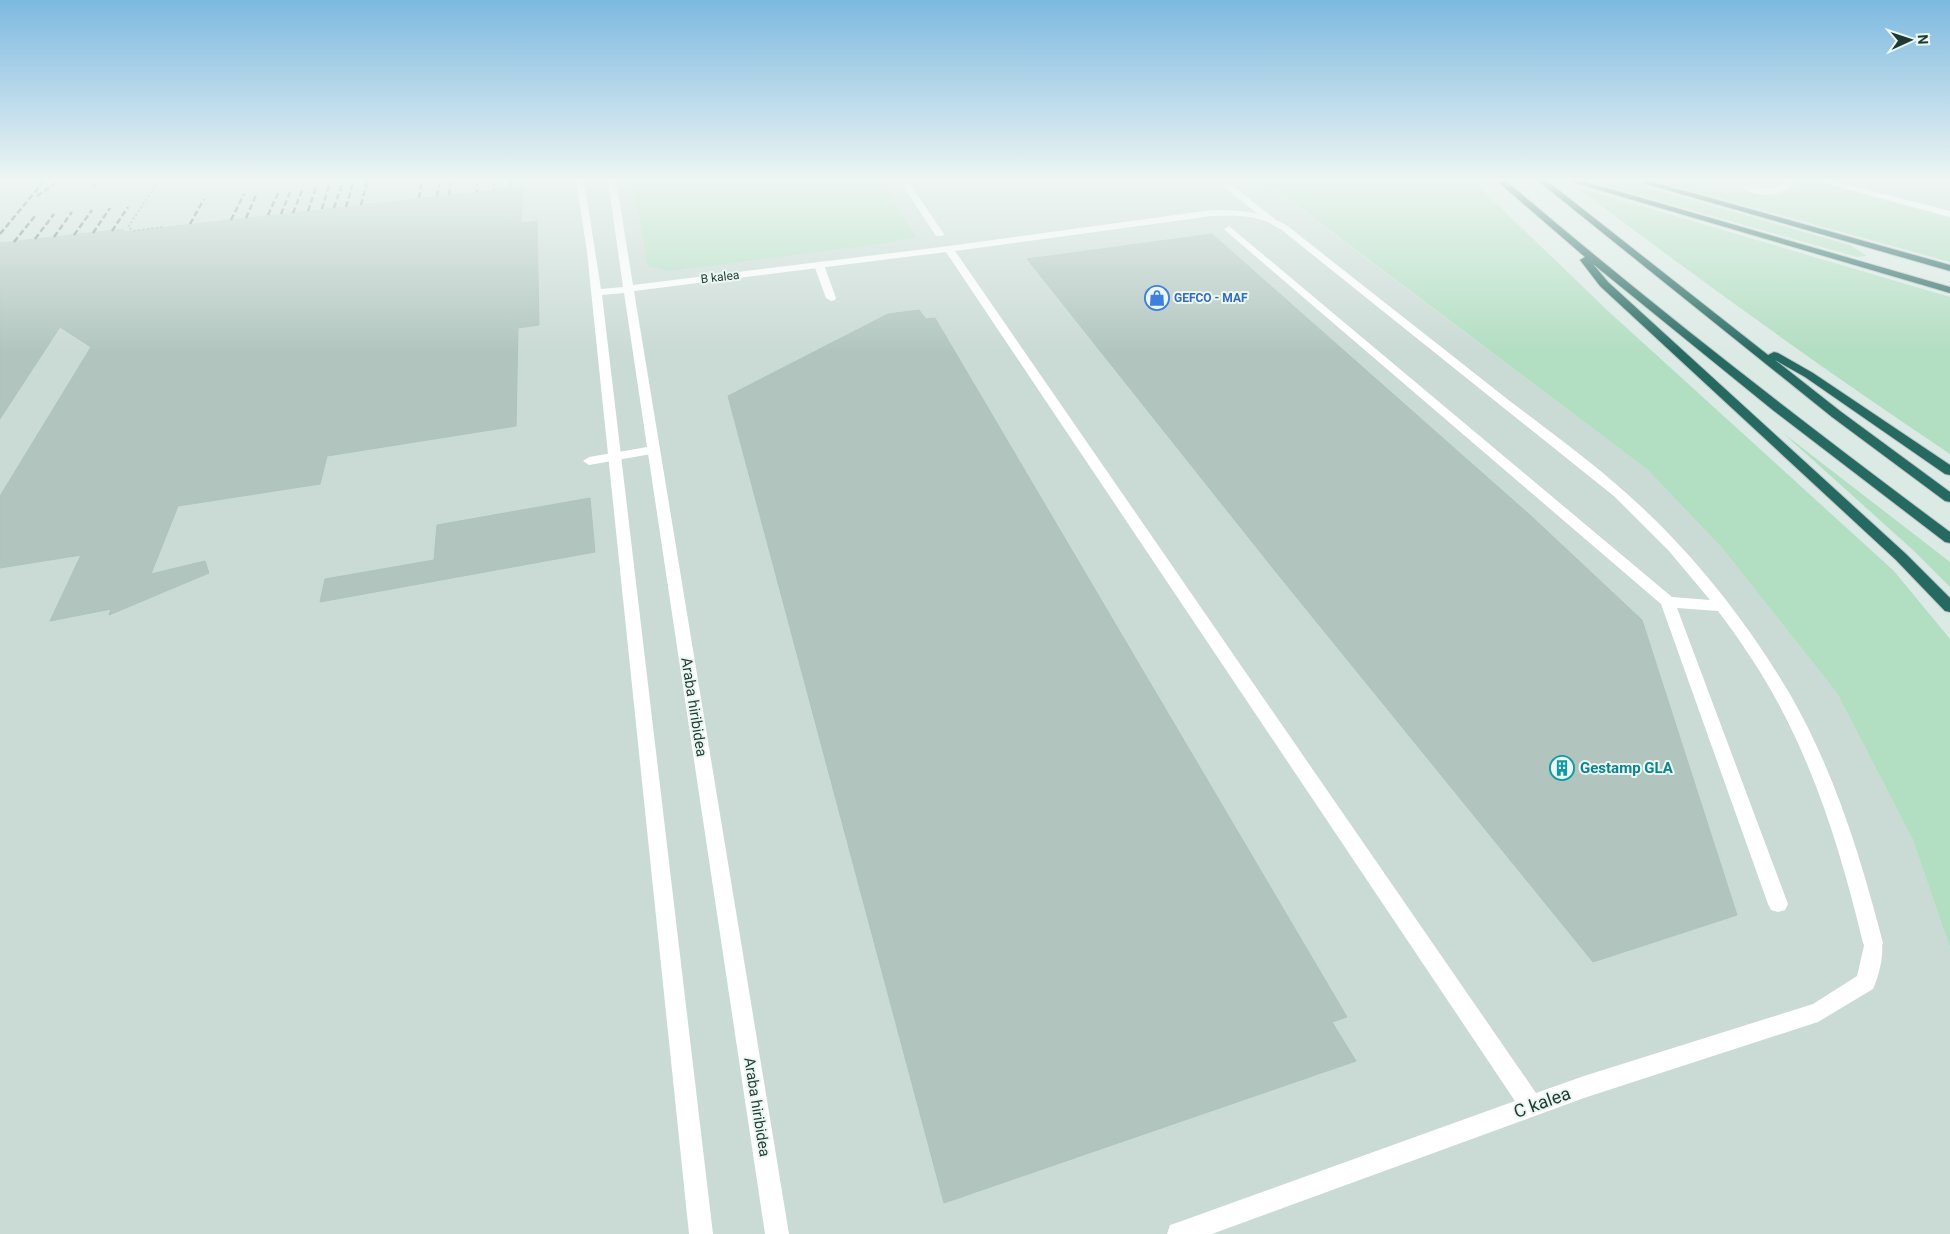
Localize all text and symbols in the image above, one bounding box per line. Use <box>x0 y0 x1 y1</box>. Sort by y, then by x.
north arrow <box>1885 15 1935 65</box>
text: N <box>1915 34 1931 45</box>
street label: B kalea <box>700 268 740 286</box>
shop icon: GEFCO - MAF <box>1144 285 1170 311</box>
place label: GEFCO - MAF <box>1174 291 1248 305</box>
street label: Araba hiribidea <box>677 656 711 758</box>
building icon: Gestamp GLA <box>1549 755 1575 781</box>
place label: Gestamp GLA <box>1580 759 1674 777</box>
street label: Araba hiribidea <box>740 1056 774 1158</box>
street label: C kalea <box>1511 1082 1573 1122</box>

